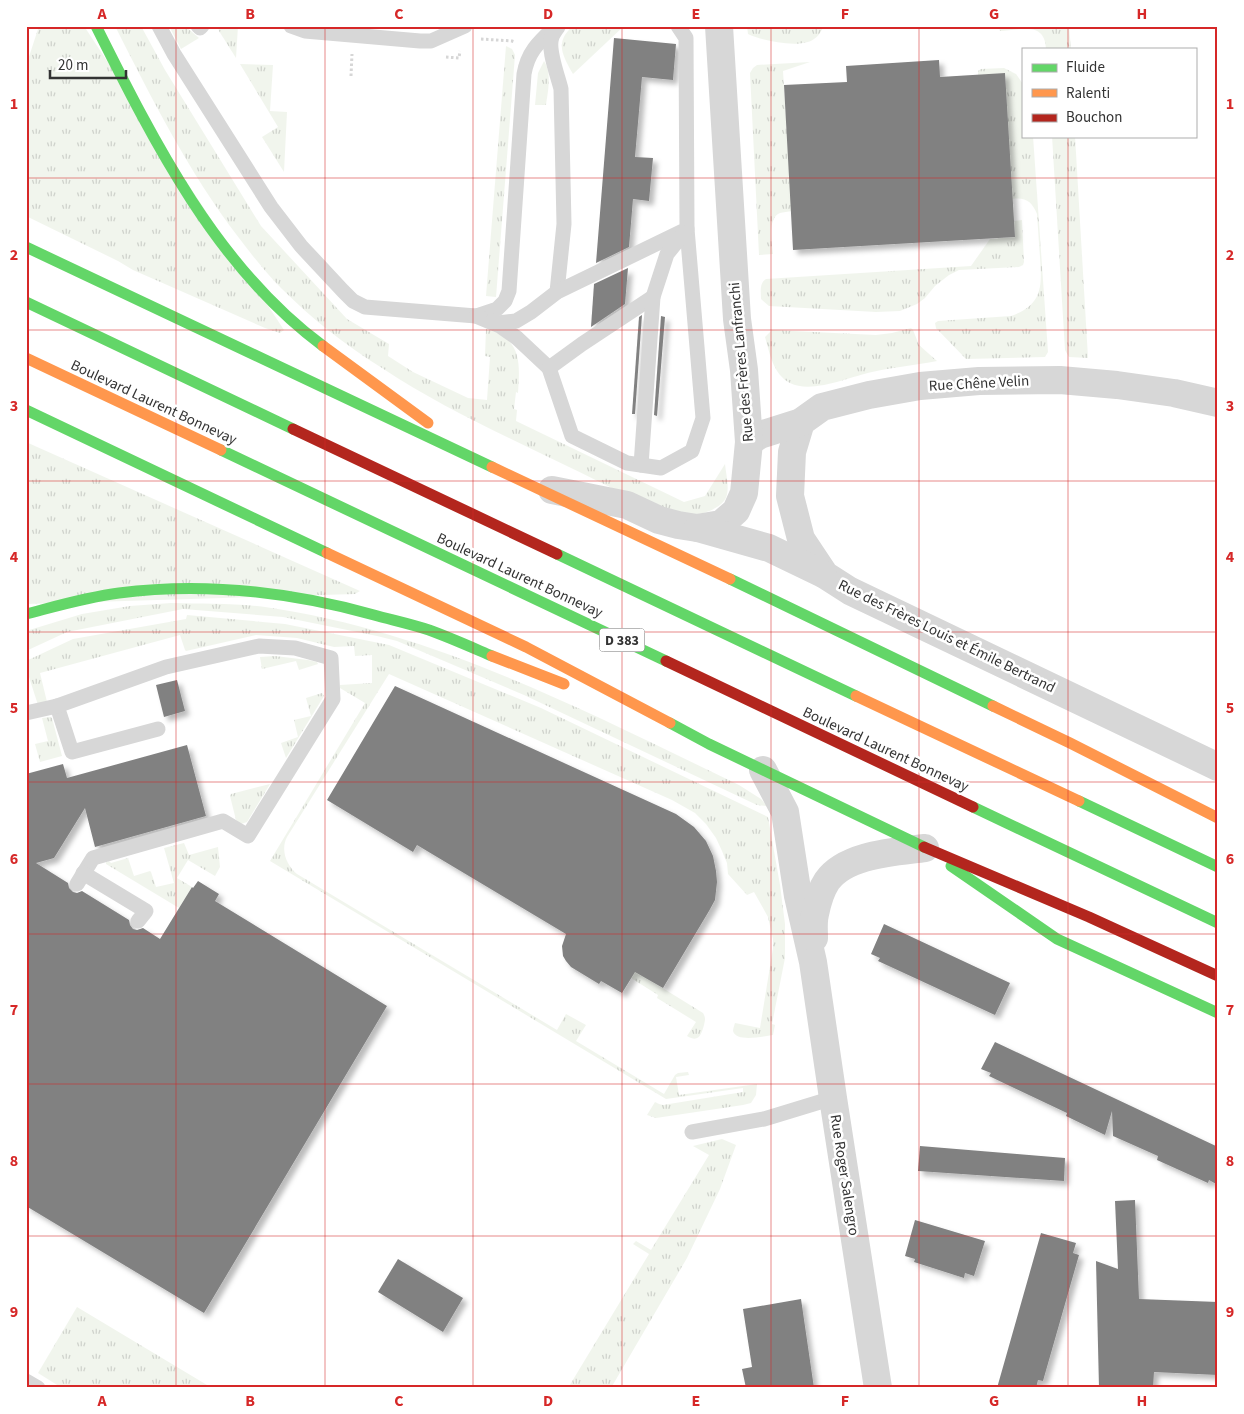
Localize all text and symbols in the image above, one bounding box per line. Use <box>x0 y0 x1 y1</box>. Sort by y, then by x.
text: A <box>96 3 107 25</box>
text: B <box>245 3 255 25</box>
text: C <box>394 3 404 25</box>
text: D <box>543 3 553 25</box>
text: E <box>692 3 700 25</box>
text: F <box>841 3 849 25</box>
text: G <box>989 3 999 25</box>
text: H <box>1137 3 1147 25</box>
scale bar <box>50 48 126 80</box>
legend <box>1022 48 1196 138</box>
text: 20 m <box>58 55 88 76</box>
text: Fluide <box>1066 57 1105 78</box>
text: Ralenti <box>1066 83 1110 104</box>
text: 1 <box>10 93 18 115</box>
text: 1 <box>1226 93 1234 115</box>
text: Bouchon <box>1066 107 1122 128</box>
text: 2 <box>10 244 18 266</box>
text: 2 <box>1226 244 1234 266</box>
street label: Rue des Frères Lanfranchi <box>724 281 759 443</box>
street label: Boulevard Laurent Bonnevay <box>67 355 240 450</box>
street label: Rue Chêne Velin <box>928 370 1030 397</box>
text: 3 <box>10 395 18 417</box>
text: 3 <box>1226 395 1234 417</box>
street label: Boulevard Laurent Bonnevay <box>433 528 606 623</box>
text: 4 <box>10 546 19 568</box>
text: 4 <box>1226 546 1235 568</box>
street label: Rue des Frères Louis et Émile Bertrand <box>835 575 1059 698</box>
road number: D 383 <box>600 628 644 652</box>
text: 5 <box>10 697 18 719</box>
text: 5 <box>1226 697 1234 719</box>
street label: Boulevard Laurent Bonnevay <box>799 702 972 797</box>
text: 6 <box>10 848 18 870</box>
text: 6 <box>1226 848 1234 870</box>
text: 7 <box>10 999 18 1021</box>
text: 7 <box>1226 999 1234 1021</box>
street label: Rue Roger Salengro <box>825 1113 864 1237</box>
text: 8 <box>10 1150 18 1172</box>
text: 8 <box>1226 1150 1234 1172</box>
text: 9 <box>10 1301 18 1323</box>
text: 9 <box>1226 1301 1234 1323</box>
text: A <box>96 1390 107 1412</box>
text: B <box>245 1390 255 1412</box>
text: C <box>394 1390 404 1412</box>
text: D <box>543 1390 553 1412</box>
text: E <box>692 1390 700 1412</box>
text: F <box>841 1390 849 1412</box>
text: G <box>989 1390 999 1412</box>
text: H <box>1137 1390 1147 1412</box>

